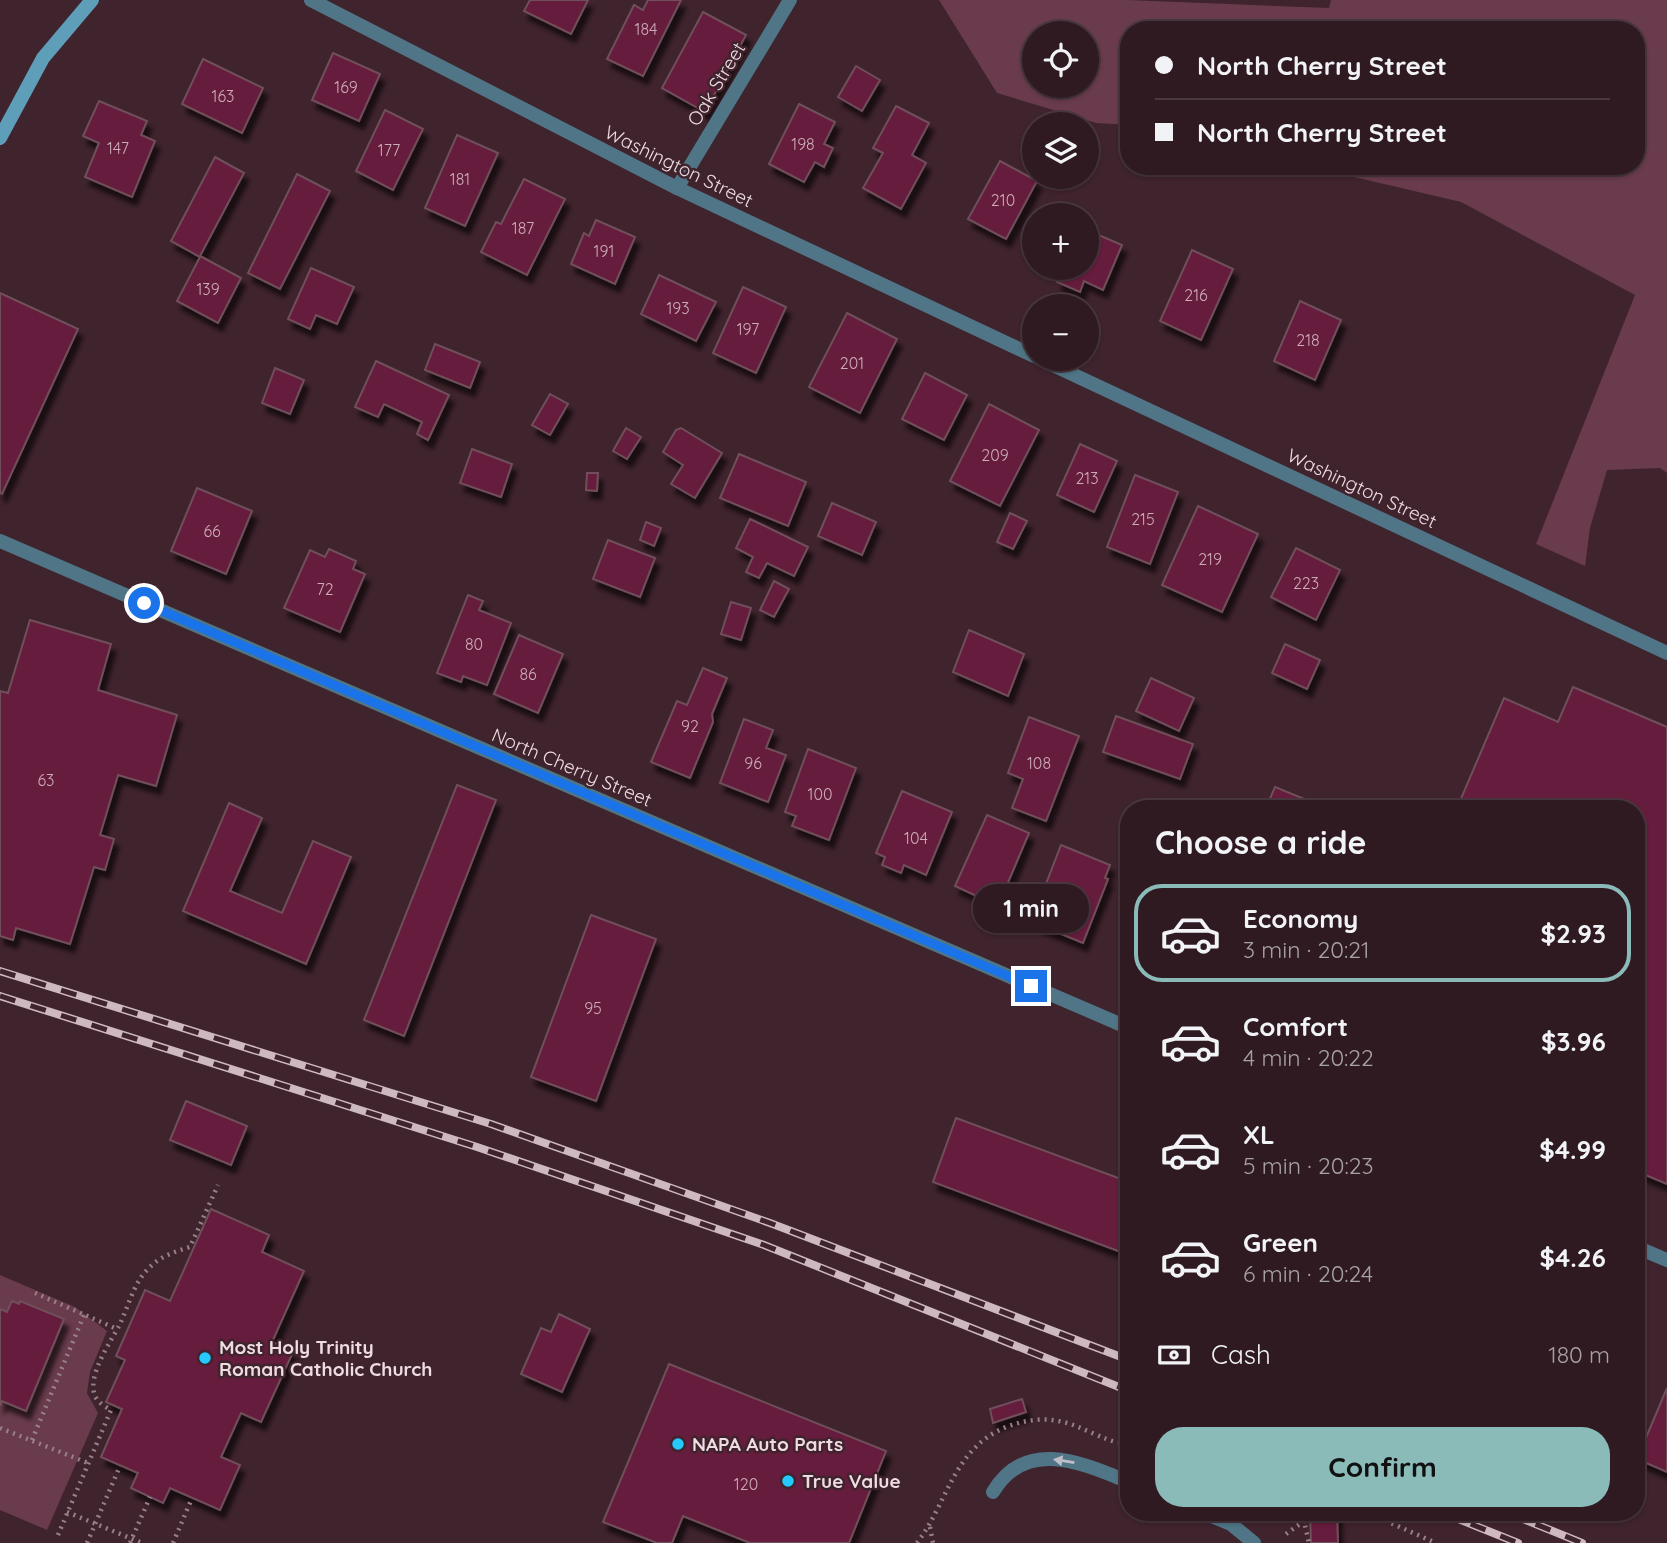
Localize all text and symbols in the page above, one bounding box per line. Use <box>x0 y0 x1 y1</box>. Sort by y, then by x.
house number: 184 <box>635 19 658 39</box>
map controls <box>1022 21 1099 371</box>
button: locate <box>1022 21 1099 98</box>
street label: Oak Street <box>682 38 750 130</box>
text: North Cherry Street <box>1197 49 1447 82</box>
house number: 169 <box>334 77 358 97</box>
house number: 163 <box>212 86 234 106</box>
button: layers <box>1022 112 1099 189</box>
text: North Cherry Street <box>1197 116 1447 149</box>
street label: Washington Street <box>601 120 757 212</box>
house number: 198 <box>791 134 815 154</box>
house number: 147 <box>107 138 129 158</box>
house number: 177 <box>378 140 400 160</box>
house number: 181 <box>450 169 470 189</box>
house number: 210 <box>991 190 1015 210</box>
button: + <box>1022 203 1099 280</box>
house number: 187 <box>512 218 534 238</box>
house number: 191 <box>594 241 614 261</box>
house number: 139 <box>196 279 220 299</box>
house number: 216 <box>1184 285 1208 305</box>
button: − <box>1022 294 1099 371</box>
house number: 193 <box>666 298 690 318</box>
house number: 197 <box>737 319 759 339</box>
house number: 218 <box>1296 330 1320 350</box>
house number: 201 <box>840 353 864 373</box>
street label: Washington Street <box>1283 443 1441 533</box>
house number: 209 <box>981 445 1009 465</box>
house number: 213 <box>1075 468 1099 488</box>
house number: 215 <box>1131 509 1155 529</box>
house number: 66 <box>203 521 221 541</box>
house number: 219 <box>1198 549 1222 569</box>
house number: 223 <box>1293 573 1319 593</box>
house number: 72 <box>316 579 334 599</box>
route start <box>128 587 160 619</box>
house number: 80 <box>465 634 483 654</box>
house number: 86 <box>519 664 537 684</box>
house number: 92 <box>681 716 699 736</box>
street label: North Cherry Street <box>488 722 656 812</box>
house number: 96 <box>744 753 762 773</box>
house number: 108 <box>1027 753 1051 773</box>
house number: 63 <box>38 770 55 790</box>
house number: 100 <box>808 784 832 804</box>
text: Choose a ride <box>1155 822 1367 862</box>
house number: 104 <box>904 828 928 848</box>
callout: 1 min <box>973 884 1089 934</box>
text: 1 min <box>1003 894 1059 923</box>
icon: car <box>1159 902 1222 965</box>
text: Economy <box>1243 902 1358 935</box>
text: $2.93 <box>1540 917 1606 950</box>
text: 3 min · 20:21 <box>1243 935 1370 964</box>
route end <box>1015 970 1047 1002</box>
house number: 95 <box>584 998 602 1018</box>
icon: car <box>1159 1010 1222 1073</box>
text: Comfort <box>1243 1010 1348 1043</box>
text: $3.96 <box>1541 1025 1606 1058</box>
text: 4 min · 20:22 <box>1243 1043 1374 1072</box>
icon: car <box>1159 1118 1222 1181</box>
text: XL <box>1243 1118 1275 1151</box>
text: $4.99 <box>1539 1133 1606 1166</box>
text: 5 min · 20:23 <box>1243 1151 1374 1180</box>
icon: car <box>1159 1226 1222 1289</box>
text: Green <box>1243 1226 1318 1259</box>
text: $4.26 <box>1540 1241 1606 1274</box>
text: 6 min · 20:24 <box>1243 1259 1373 1288</box>
place label: Most Holy Trinity Roman Catholic Church <box>219 1335 432 1381</box>
icon: cash <box>1155 1336 1193 1374</box>
text: Cash <box>1211 1338 1271 1371</box>
text: 180 m <box>1548 1340 1610 1369</box>
marker: Most Holy Trinity Roman Catholic Church <box>197 1350 213 1366</box>
button: Confirm <box>1155 1427 1610 1507</box>
place label: NAPA Auto Parts <box>692 1432 843 1456</box>
marker: NAPA Auto Parts <box>670 1436 686 1452</box>
one-way arrow <box>1053 1455 1075 1466</box>
place label: True Value <box>802 1469 901 1493</box>
marker: True Value <box>780 1473 796 1489</box>
house number: 120 <box>734 1474 758 1494</box>

